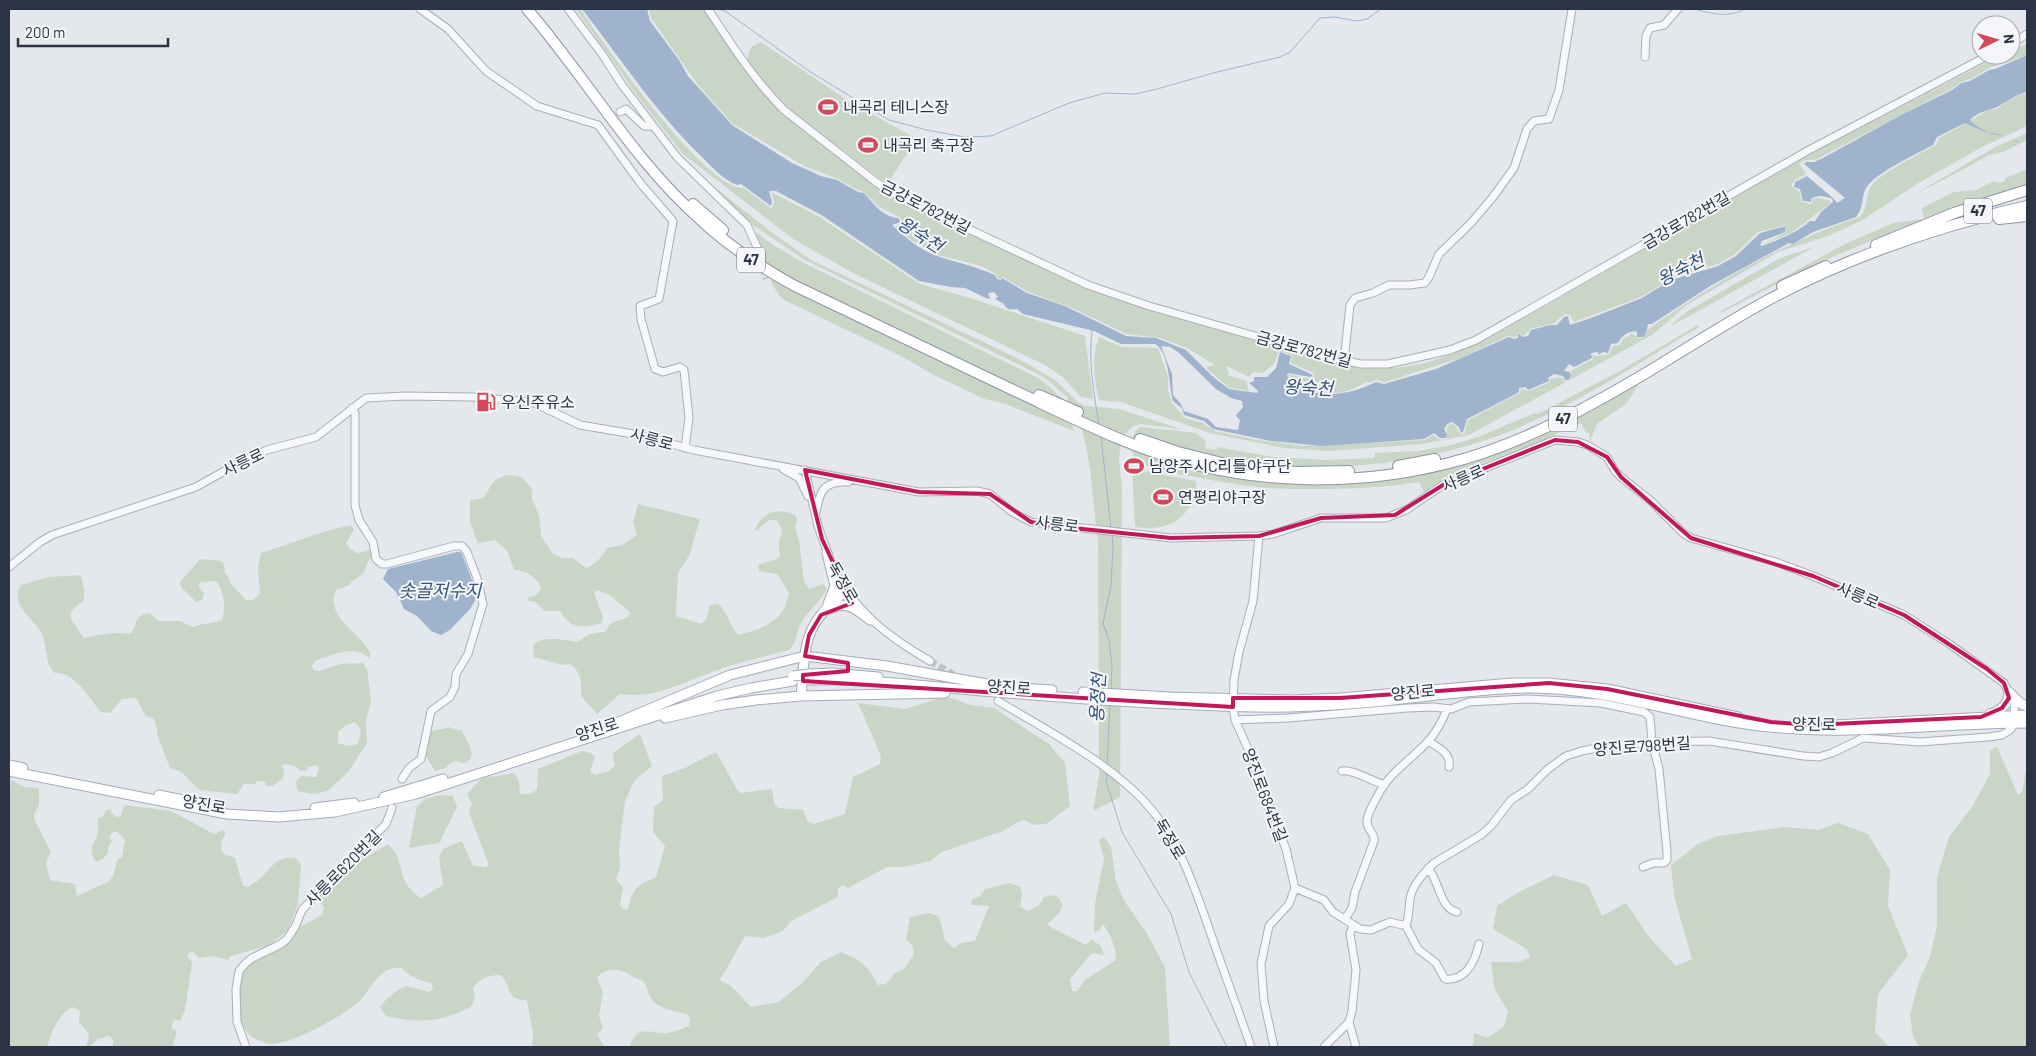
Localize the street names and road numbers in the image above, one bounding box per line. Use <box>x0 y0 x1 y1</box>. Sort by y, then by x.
street label: 금강로782번길 <box>878 176 974 237</box>
street label: 금강로782번길 <box>1639 187 1733 252</box>
road number: 47 <box>1964 198 1992 224</box>
road number: 47 <box>737 248 765 272</box>
street label: 금강로782번길 <box>1254 327 1354 370</box>
road number: 47 <box>1549 406 1577 432</box>
street label: 사릉로 <box>628 424 676 453</box>
street label: 사릉로 <box>219 443 267 480</box>
street label: 사릉로 <box>1439 460 1487 495</box>
street label: 사릉로 <box>1034 511 1080 536</box>
street label: 독정로 <box>824 558 863 606</box>
street label: 사릉로 <box>1834 577 1882 612</box>
street label: 양진로 <box>986 675 1032 698</box>
street label: 양진로 <box>1390 680 1436 703</box>
street label: 양진로 <box>573 713 621 744</box>
street label: 양진로 <box>1792 714 1837 733</box>
street label: 양진로798번길 <box>1592 733 1691 758</box>
street label: 양진로684번길 <box>1239 745 1292 844</box>
street label: 양진로 <box>181 790 228 817</box>
street label: 독정로 <box>1151 815 1190 863</box>
street label: 사릉로620번길 <box>301 826 385 910</box>

